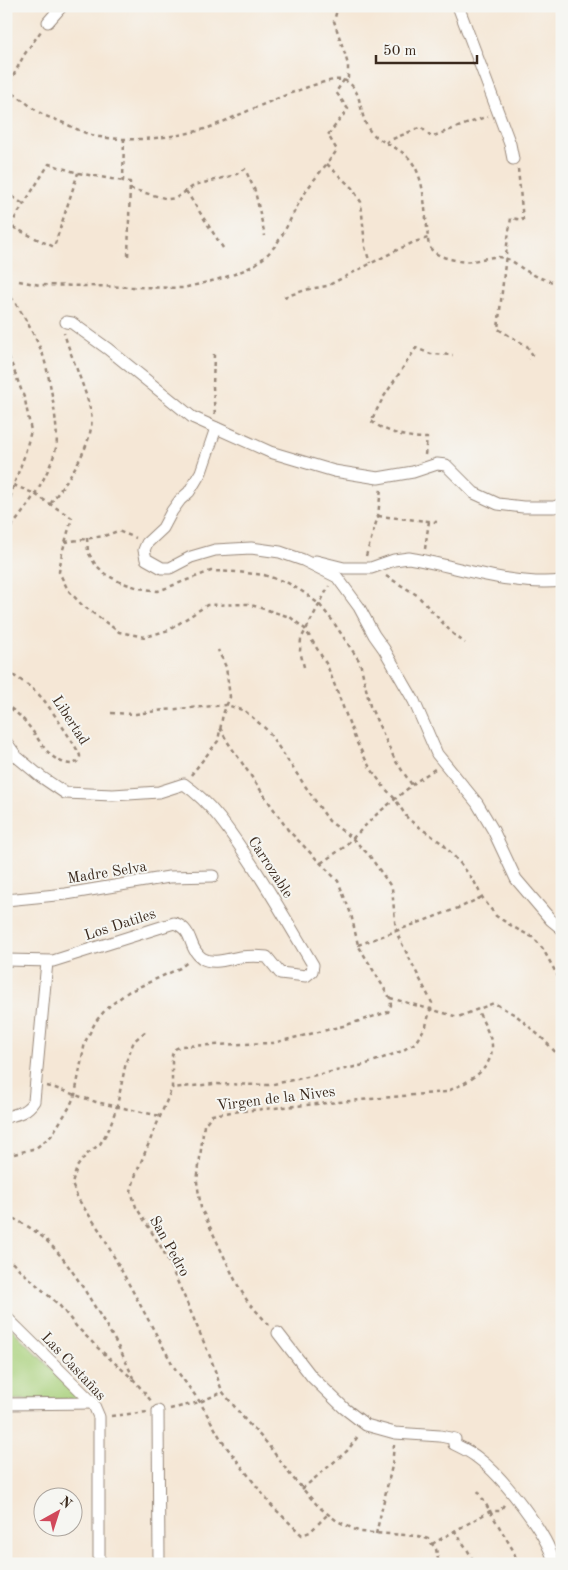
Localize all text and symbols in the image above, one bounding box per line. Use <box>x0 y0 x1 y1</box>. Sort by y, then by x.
scale bar <box>376 32 477 64</box>
text: 50 m <box>383 44 417 59</box>
street label: Libertad <box>48 694 91 748</box>
street label: Carrozable <box>244 834 295 901</box>
street label: Madre Selva <box>66 860 149 887</box>
street label: Los Datiles <box>83 907 158 944</box>
street label: Virgen de la Nives <box>216 1085 336 1114</box>
street label: San Pedro <box>146 1214 191 1280</box>
street label: Las Castañas <box>38 1330 108 1404</box>
north arrow <box>32 1488 82 1538</box>
text: N <box>57 1494 74 1512</box>

